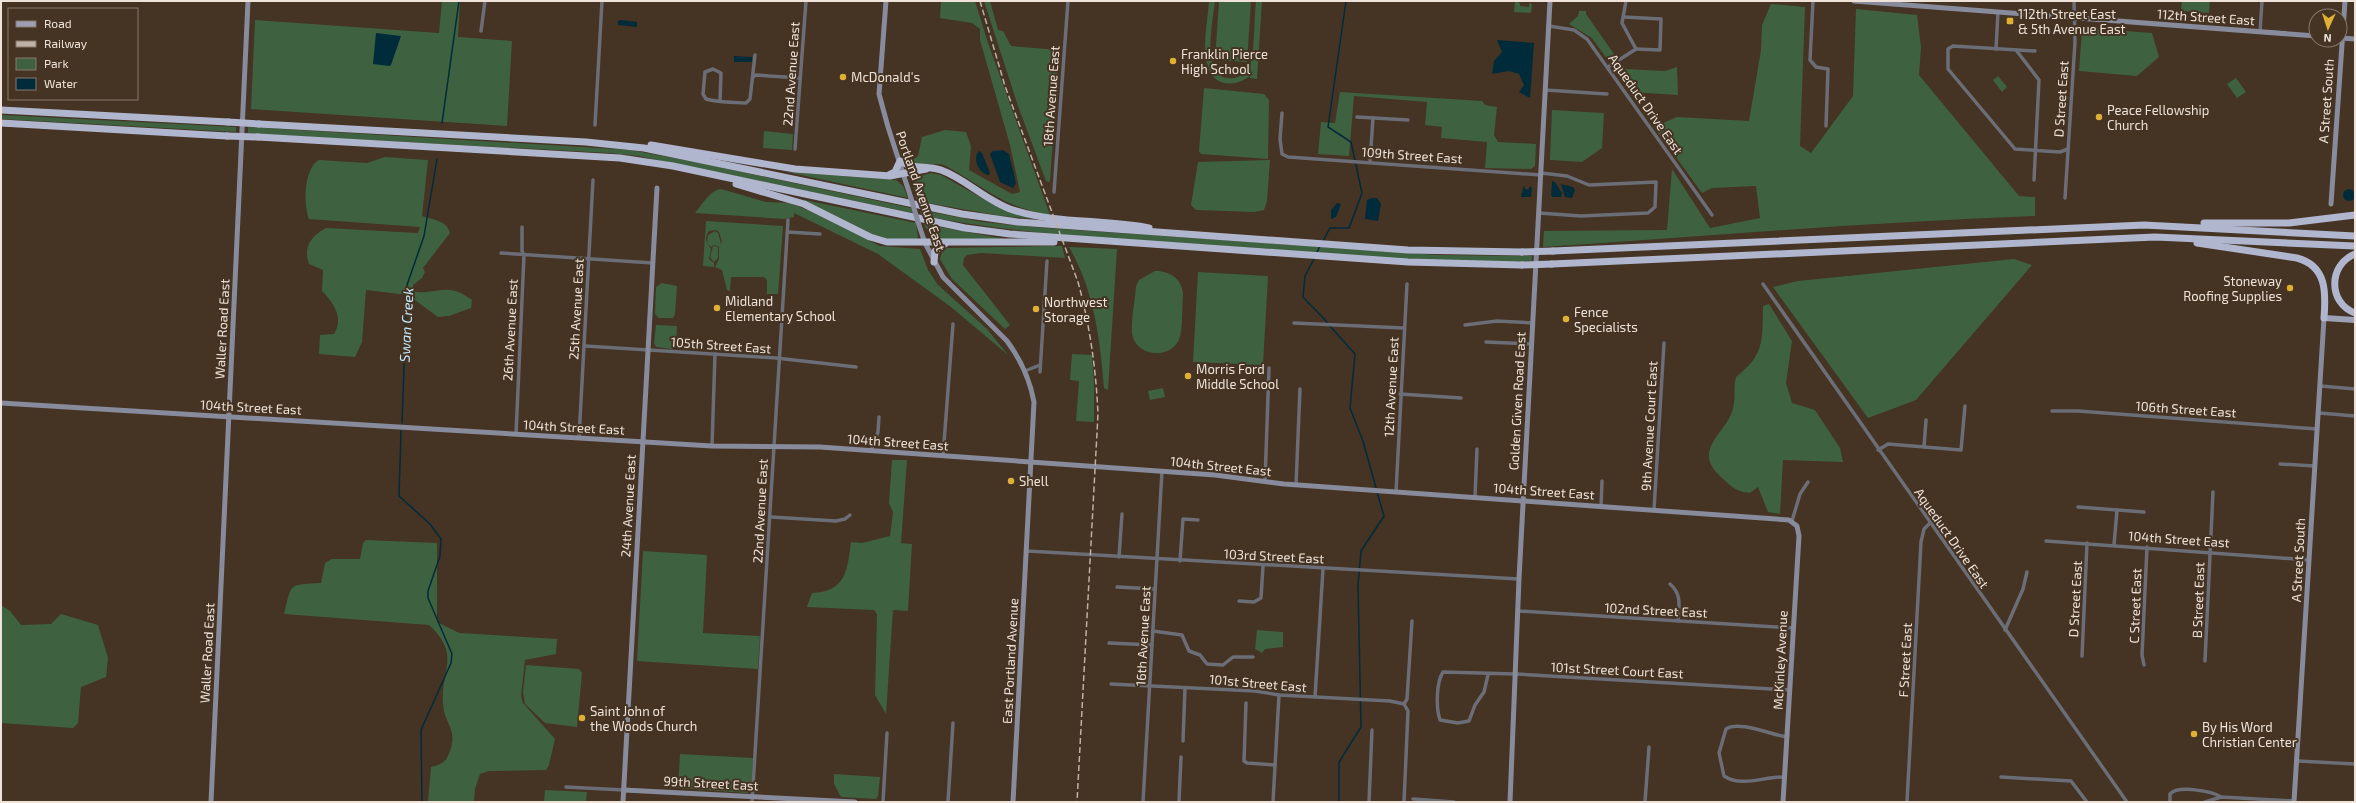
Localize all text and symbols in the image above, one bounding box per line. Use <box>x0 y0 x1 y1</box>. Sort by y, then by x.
place label: 112th Street East & 5th Avenue East <box>2018 6 2125 37</box>
street label: 112th Street East <box>2157 6 2256 28</box>
legend <box>8 8 138 100</box>
north arrow <box>2308 8 2348 48</box>
text: Road <box>44 16 72 30</box>
marker: 112th Street East & 5th Avenue East <box>2005 16 2015 26</box>
street label: 22nd Avenue East <box>779 21 803 127</box>
text: N <box>2323 32 2332 45</box>
text: Railway <box>44 36 88 50</box>
street label: 18th Avenue East <box>1040 45 1062 147</box>
place label: Franklin Pierce High School <box>1181 46 1268 77</box>
street label: Aqueduct Drive East <box>1605 51 1687 157</box>
text: Park <box>44 56 69 70</box>
marker: Franklin Pierce High School <box>1168 56 1178 66</box>
street label: A Street South <box>2315 58 2337 144</box>
street label: D Street East <box>2050 60 2072 138</box>
place label: McDonald's <box>851 69 920 85</box>
marker: McDonald's <box>838 72 848 82</box>
text: Water <box>44 76 78 90</box>
place label: Peace Fellowship Church <box>2107 102 2209 133</box>
marker: Peace Fellowship Church <box>2094 112 2104 122</box>
street label: Portland Avenue East <box>893 129 949 253</box>
street label: 109th Street East <box>1361 144 1463 167</box>
street label: 25th Avenue East <box>565 258 587 360</box>
place label: Stoneway Roofing Supplies <box>2183 273 2282 304</box>
street label: Waller Road East <box>211 278 233 380</box>
street label: 26th Avenue East <box>499 278 521 381</box>
marker: Stoneway Roofing Supplies <box>2285 283 2295 293</box>
water label: Swan Creek <box>396 287 416 363</box>
place label: Midland Elementary School <box>725 293 836 324</box>
place label: Northwest Storage <box>1044 294 1108 325</box>
marker: Midland Elementary School <box>712 303 722 313</box>
marker: Northwest Storage <box>1031 304 1041 314</box>
place label: Fence Specialists <box>1574 304 1638 335</box>
marker: Fence Specialists <box>1561 314 1571 324</box>
street label: Golden Given Road East <box>1505 331 1529 471</box>
street label: 105th Street East <box>670 334 772 356</box>
street label: 12th Avenue East <box>1380 337 1402 437</box>
place label: Morris Ford Middle School <box>1196 361 1279 392</box>
street label: 9th Avenue Court East <box>1638 361 1660 491</box>
marker: Morris Ford Middle School <box>1183 371 1193 381</box>
street label: 104th Street East <box>200 396 302 418</box>
street label: 106th Street East <box>2135 398 2237 421</box>
street label: 104th Street East <box>523 416 625 438</box>
street label: 104th Street East <box>847 430 949 454</box>
street label: 104th Street East <box>1170 453 1272 479</box>
street label: 24th Avenue East <box>617 454 639 558</box>
street label: 22nd Avenue East <box>749 458 771 564</box>
place label: Shell <box>1019 473 1049 489</box>
marker: Shell <box>1006 476 1016 486</box>
street label: 104th Street East <box>1493 479 1595 503</box>
street label: Aqueduct Drive East <box>1911 485 1993 591</box>
street label: A Street South <box>2288 517 2308 603</box>
street label: 104th Street East <box>2128 527 2230 551</box>
street label: 103rd Street East <box>1223 545 1325 567</box>
street label: D Street East <box>2065 560 2085 638</box>
street label: B Street East <box>2189 562 2207 638</box>
street label: C Street East <box>2126 568 2144 644</box>
street label: 16th Avenue East <box>1132 586 1154 686</box>
street label: East Portland Avenue <box>999 598 1021 724</box>
street label: 102nd Street East <box>1604 599 1708 621</box>
street label: Waller Road East <box>196 602 218 704</box>
street label: McKinley Avenue <box>1769 610 1791 710</box>
street label: F Street East <box>1895 622 1915 698</box>
street label: 101st Street Court East <box>1550 659 1684 681</box>
street label: 101st Street East <box>1209 671 1307 695</box>
place label: Saint John of the Woods Church <box>590 703 697 734</box>
marker: Saint John of the Woods Church <box>577 713 587 723</box>
place label: By His Word Christian Center <box>2202 719 2297 750</box>
marker: By His Word Christian Center <box>2189 729 2199 739</box>
street label: 99th Street East <box>663 773 759 793</box>

